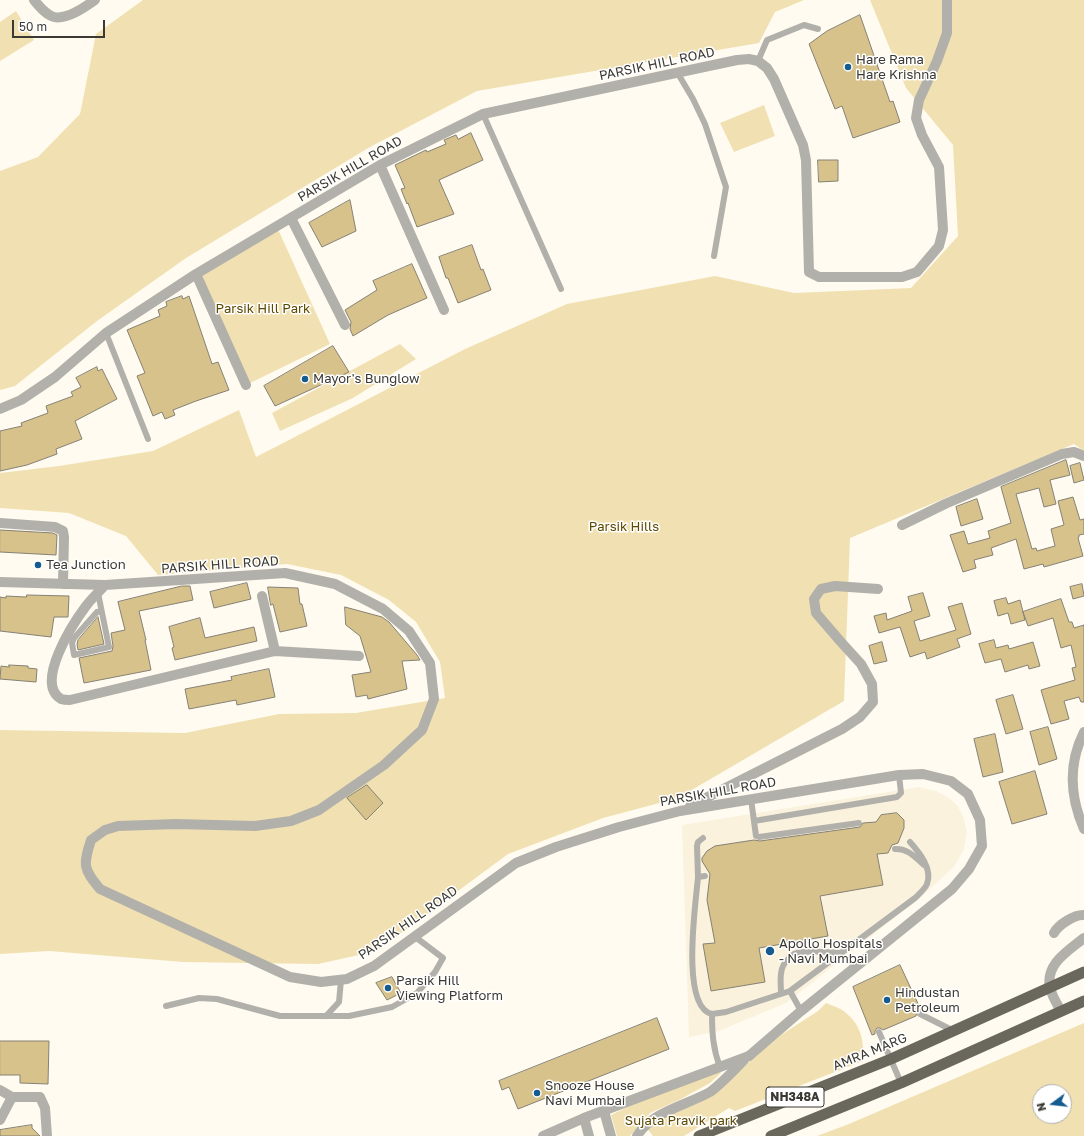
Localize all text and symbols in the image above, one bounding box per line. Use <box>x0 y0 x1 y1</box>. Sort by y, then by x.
scale bar <box>14 12 107 38</box>
text: 50 m <box>19 19 47 34</box>
street label: PARSIK HILL ROAD <box>598 44 716 84</box>
place label: Hare Rama Hare Krishna <box>856 52 937 83</box>
marker: Hare Rama Hare Krishna <box>843 62 853 72</box>
street label: PARSIK HILL ROAD <box>295 133 405 205</box>
park label: Parsik Hill Park <box>216 301 310 317</box>
place label: Mayor's Bunglow <box>313 371 419 387</box>
marker: Mayor's Bunglow <box>300 374 310 384</box>
park label: Parsik Hills <box>589 519 659 535</box>
street label: PARSIK HILL ROAD <box>161 553 279 577</box>
place label: Tea Junction <box>46 557 126 573</box>
marker: Tea Junction <box>33 560 43 570</box>
street label: PARSIK HILL ROAD <box>659 774 777 810</box>
street label: PARSIK HILL ROAD <box>355 883 461 963</box>
place label: Apollo Hospitals - Navi Mumbai <box>779 936 882 967</box>
marker: Apollo Hospitals - Navi Mumbai <box>764 945 776 957</box>
place label: Parsik Hill Viewing Platform <box>396 973 503 1004</box>
marker: Parsik Hill Viewing Platform <box>383 983 393 993</box>
place label: Hindustan Petroleum <box>895 985 960 1016</box>
marker: Hindustan Petroleum <box>882 995 892 1005</box>
street label: AMRA MARG <box>831 1030 909 1074</box>
place label: Snooze House Navi Mumbai <box>545 1078 634 1109</box>
north arrow <box>1032 1084 1072 1124</box>
road number: NH348A <box>766 1087 824 1107</box>
marker: Snooze House Navi Mumbai <box>532 1088 542 1098</box>
text: N <box>1034 1101 1048 1113</box>
park label: Sujata Pravik park <box>625 1113 737 1129</box>

